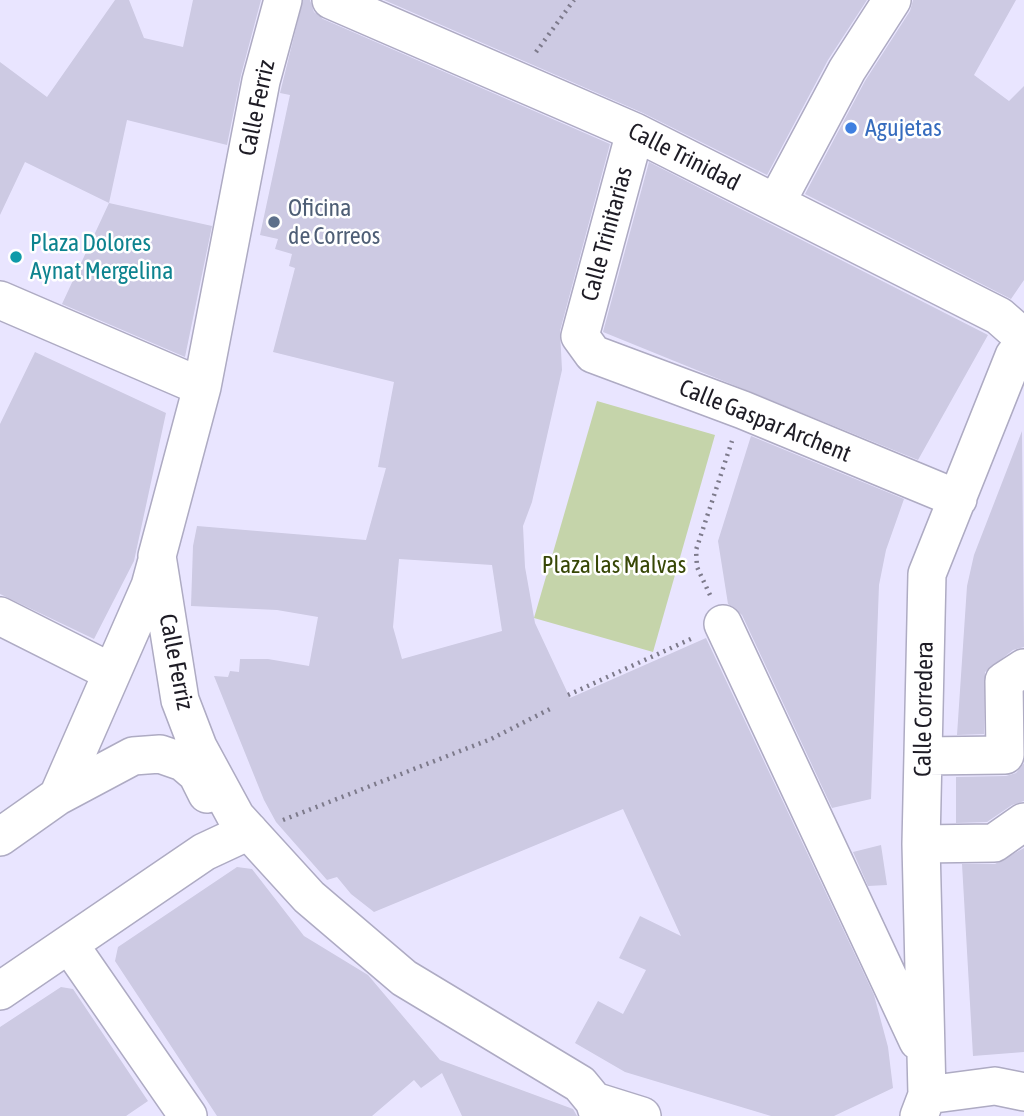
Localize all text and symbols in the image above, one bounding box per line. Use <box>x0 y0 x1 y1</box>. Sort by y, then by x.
street label: Calle Ferriz <box>233 58 281 158</box>
place label: Agujetas <box>865 114 942 142</box>
street label: Calle Trinidad <box>623 117 745 197</box>
marker: Agujetas <box>843 120 859 136</box>
street label: Calle Trinitarias <box>575 164 639 304</box>
place label: Oficina de Correos <box>288 194 380 250</box>
marker: Oficina de Correos <box>266 214 282 230</box>
place label: Plaza Dolores Aynat Mergelina <box>30 229 173 285</box>
marker: Plaza Dolores Aynat Mergelina <box>8 249 24 265</box>
street label: Calle Gaspar Archent <box>675 373 855 469</box>
park label: Plaza las Malvas <box>542 551 686 579</box>
street label: Calle Ferriz <box>153 612 199 712</box>
street label: Calle Corredera <box>908 641 940 777</box>

